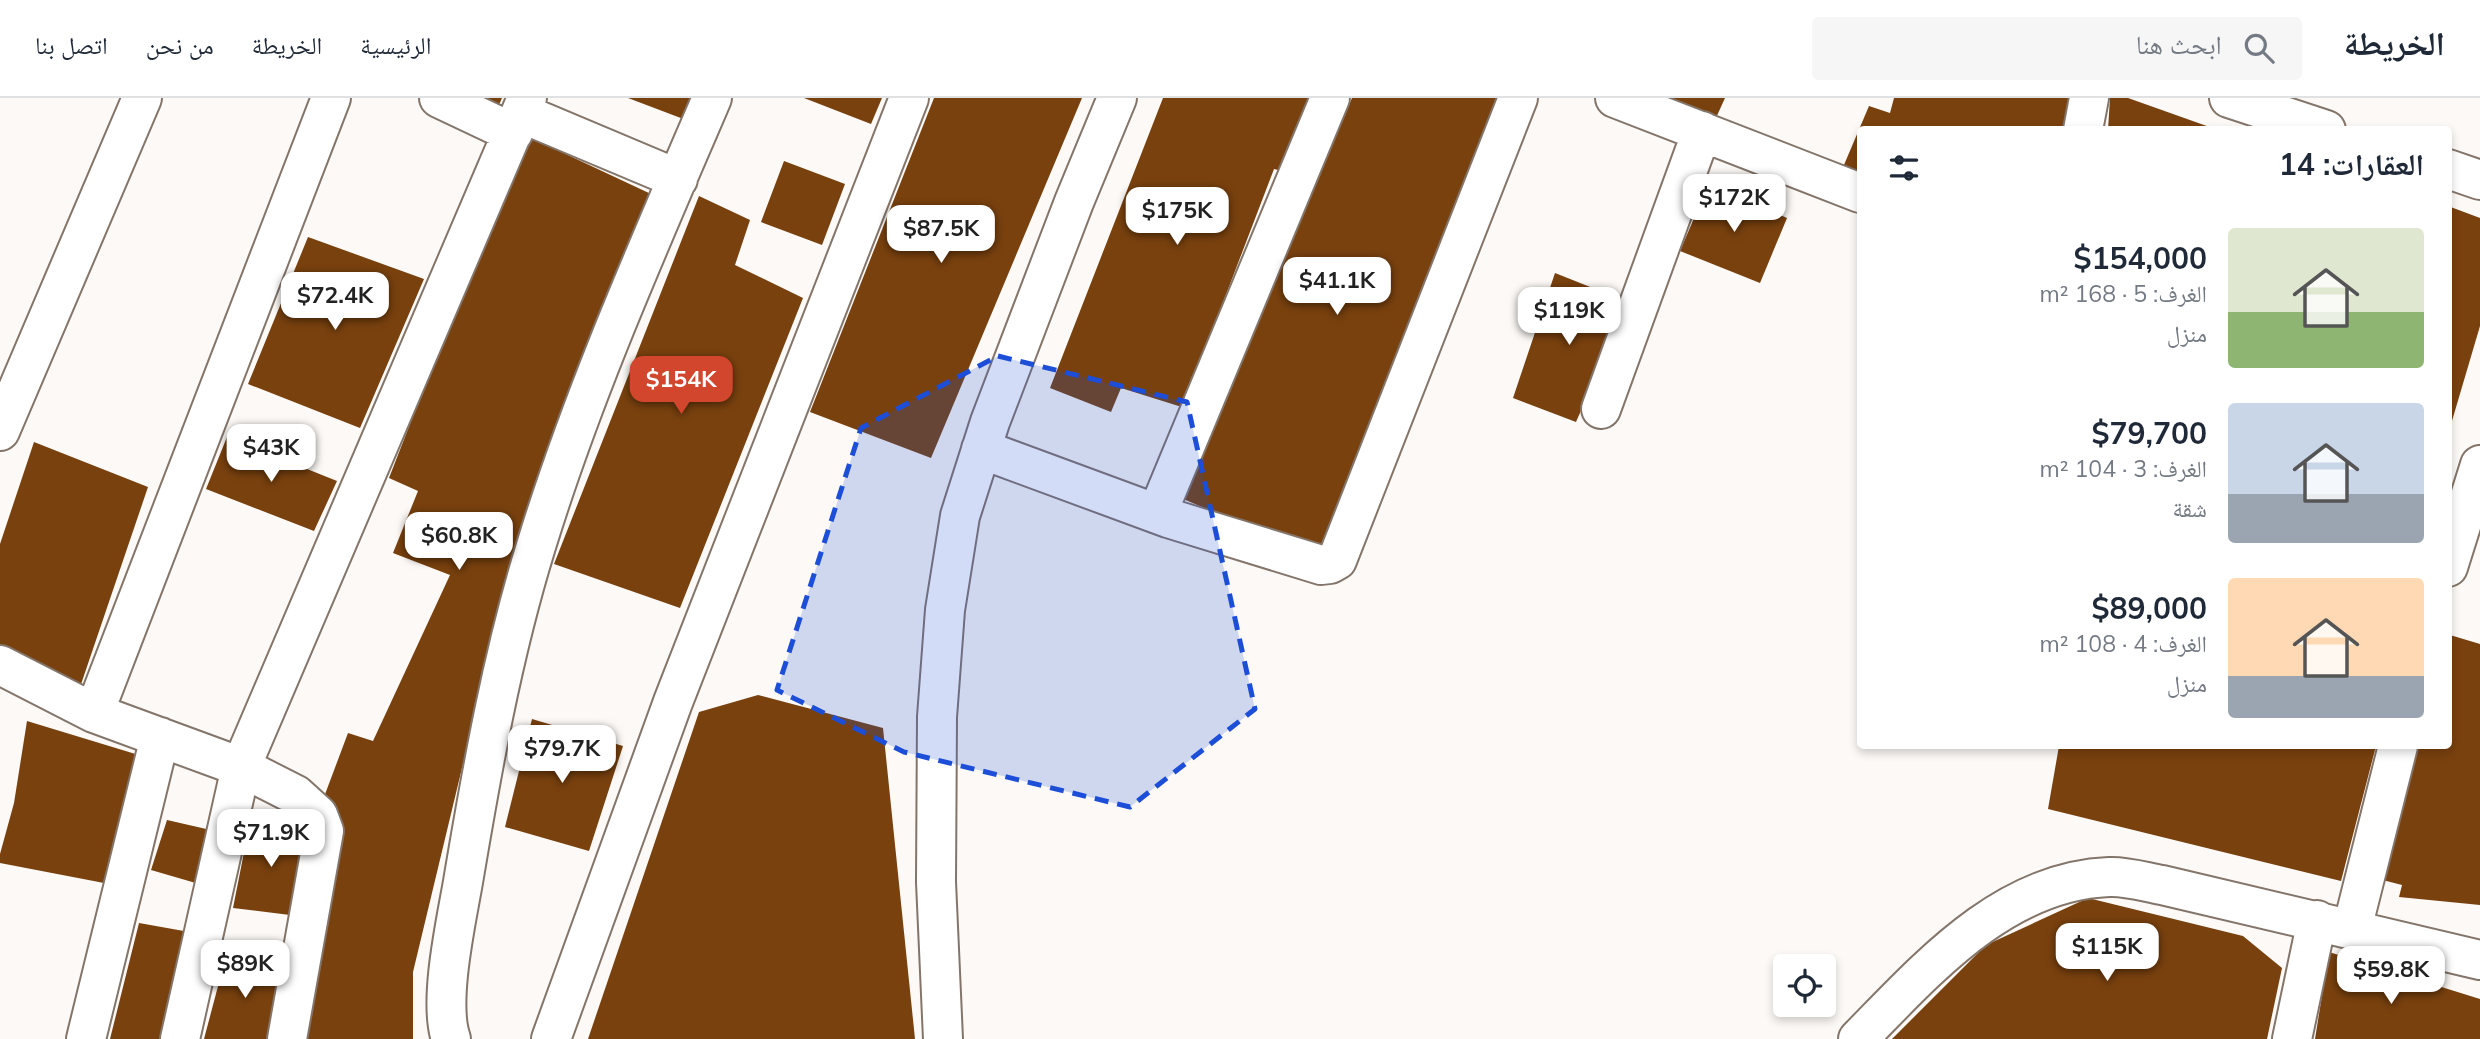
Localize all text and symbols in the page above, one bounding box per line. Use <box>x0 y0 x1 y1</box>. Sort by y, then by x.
search box <box>1812 17 2302 80</box>
text: الخريطة <box>2344 22 2445 63</box>
text: ابحث هنا <box>2136 28 2222 61</box>
icon: search <box>2240 29 2278 67</box>
text: اتصل بنا <box>35 30 108 60</box>
text: من نحن <box>146 30 214 60</box>
text: الخريطة <box>252 30 322 60</box>
text: الرئيسية <box>360 30 431 60</box>
text: العقارات: 14 <box>2279 145 2424 183</box>
icon: filters <box>1885 149 1923 187</box>
pin: $172K <box>1685 174 1783 234</box>
text: $172K <box>1699 182 1769 211</box>
pin: $175K <box>1128 188 1226 247</box>
text: $175K <box>1142 195 1212 224</box>
pin: $87.5K <box>884 206 998 265</box>
text: $87.5K <box>903 213 979 242</box>
text: $154,000 <box>2074 239 2207 277</box>
icon: home <box>2284 256 2368 340</box>
pin: $41.1K <box>1280 258 1394 317</box>
text: $41.1K <box>1299 265 1375 294</box>
pin: $72.4K <box>278 272 392 332</box>
text: الغرف: 5 · 168 m² <box>2040 279 2207 308</box>
text: $72.4K <box>297 280 373 309</box>
pin: $119K <box>1520 288 1618 347</box>
text: $119K <box>1534 295 1604 324</box>
text: منزل <box>2167 319 2207 348</box>
pin: $154K <box>632 356 730 416</box>
text: $154K <box>646 364 716 393</box>
text: $79,700 <box>2092 414 2207 452</box>
pin: $43K <box>230 424 312 484</box>
icon: home <box>2284 431 2368 515</box>
text: $43K <box>243 432 299 461</box>
text: الغرف: 3 · 104 m² <box>2040 454 2207 483</box>
text: شقة <box>2173 494 2207 523</box>
pin: $60.8K <box>402 512 516 572</box>
text: $60.8K <box>421 520 497 549</box>
text: $89,000 <box>2092 589 2207 627</box>
icon: home <box>2284 606 2368 690</box>
text: الغرف: 4 · 108 m² <box>2040 629 2207 658</box>
text: منزل <box>2167 669 2207 698</box>
pin: $79.7K <box>505 726 619 785</box>
text: $79.7K <box>524 733 600 762</box>
pin: $71.9K <box>214 810 328 869</box>
text: $71.9K <box>233 817 309 846</box>
pin: $115K <box>2058 924 2156 983</box>
text: $115K <box>2072 931 2142 960</box>
pin: $89K <box>204 940 286 1000</box>
pin: $59.8K <box>2334 946 2448 1006</box>
text: $89K <box>217 948 273 977</box>
map controls <box>1773 954 1836 1017</box>
button: locate <box>1773 954 1836 1017</box>
text: $59.8K <box>2353 954 2429 983</box>

